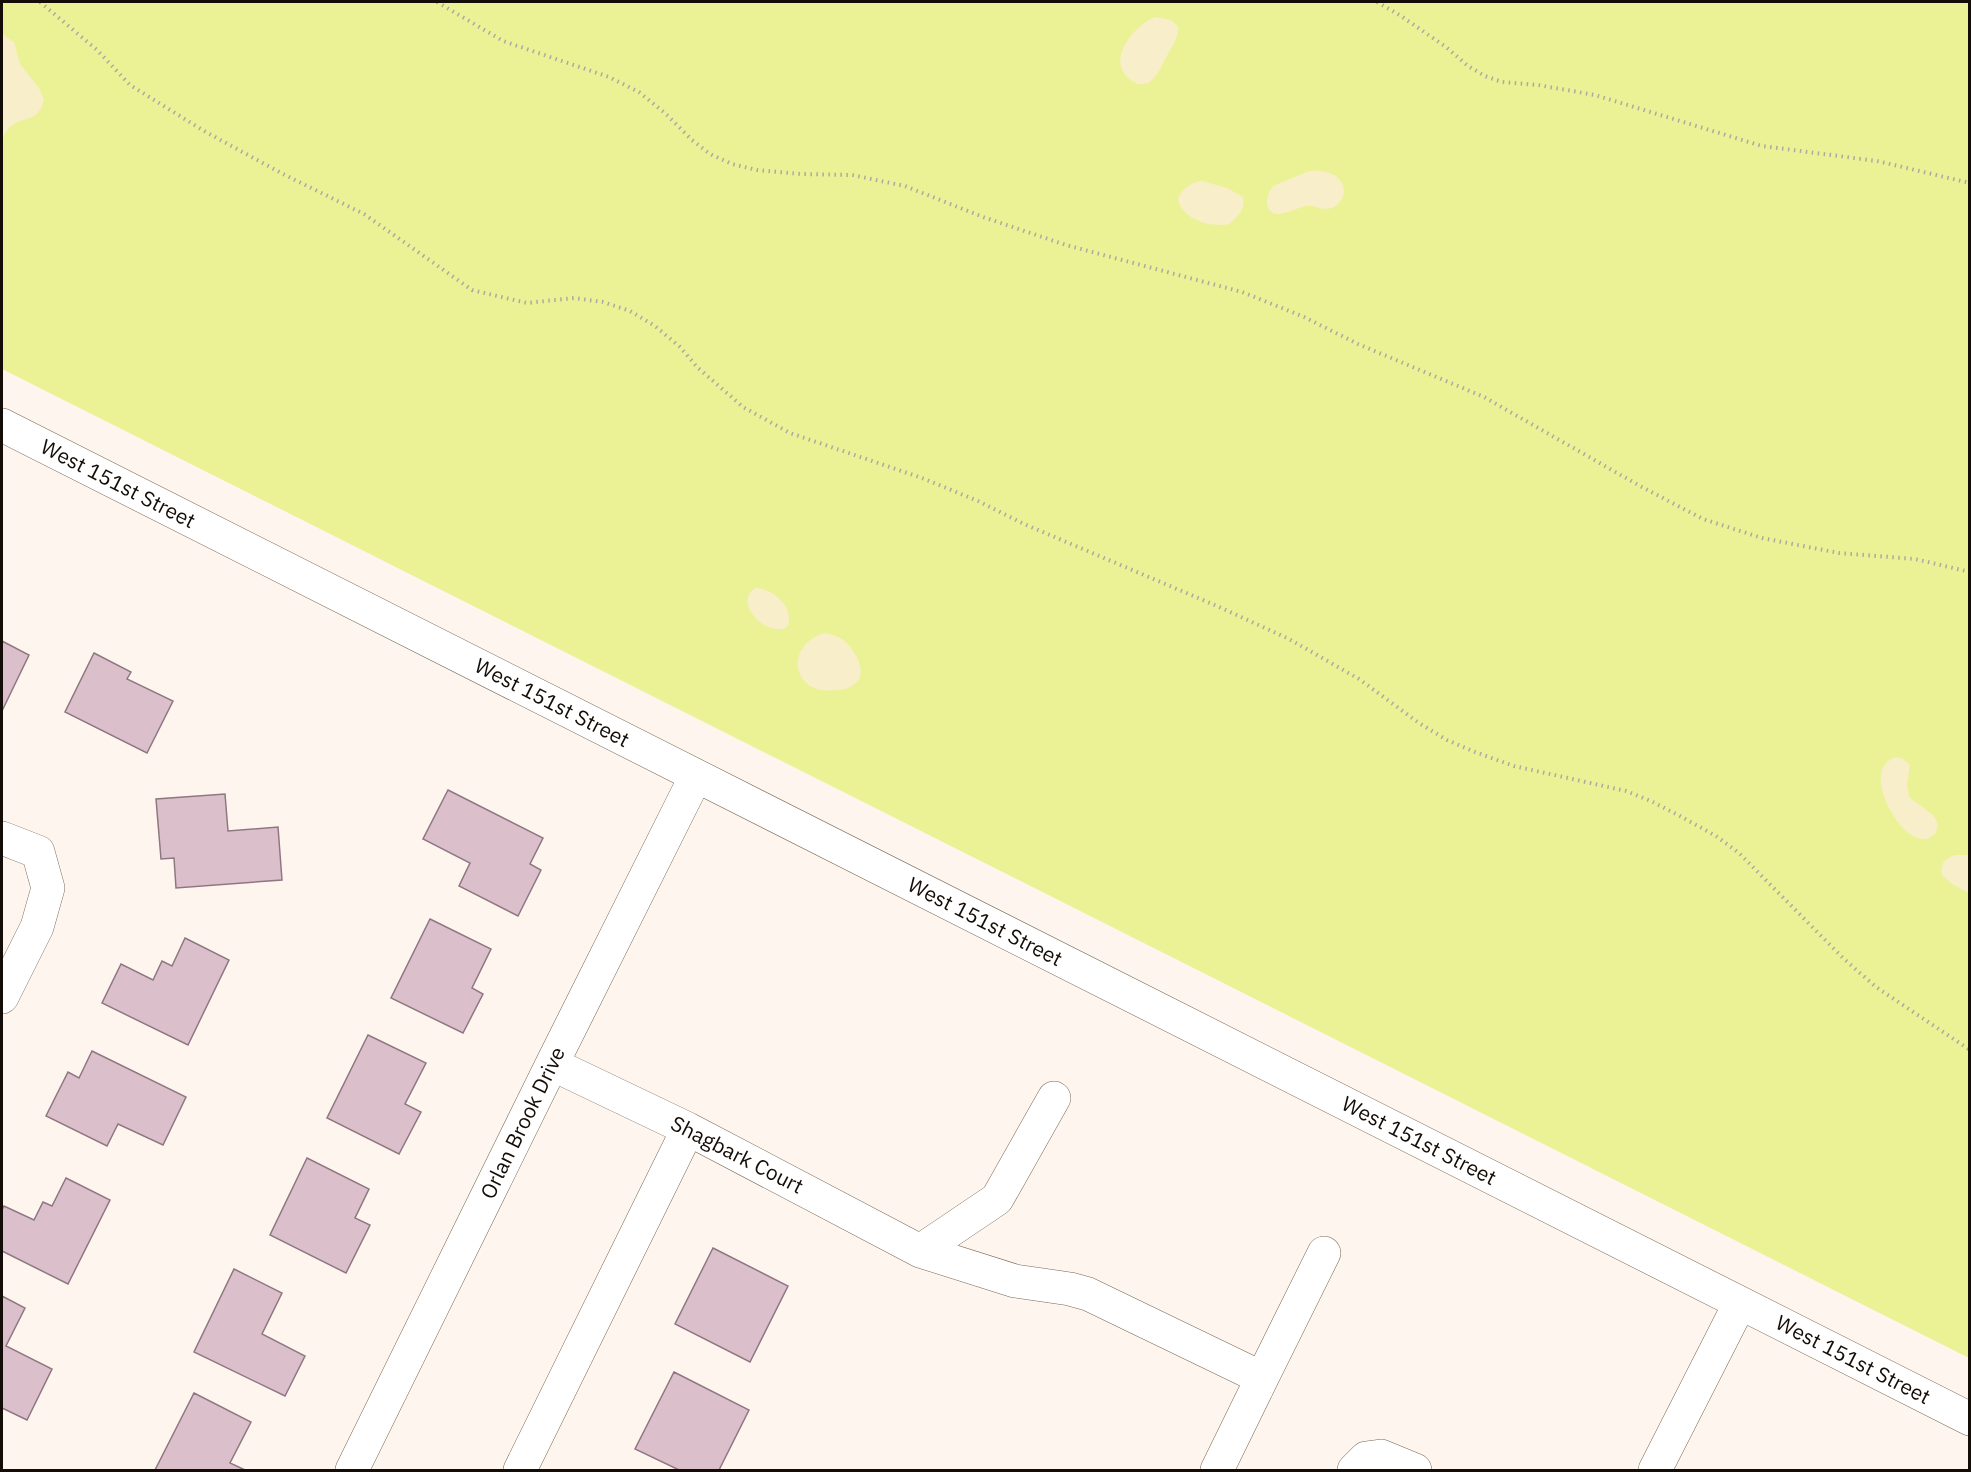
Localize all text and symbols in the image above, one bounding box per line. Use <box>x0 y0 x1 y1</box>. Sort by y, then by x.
street label: West 151st Street <box>36 432 201 534</box>
street label: West 151st Street <box>470 651 635 753</box>
street label: West 151st Street <box>903 870 1068 972</box>
street label: Orlan Brook Drive <box>473 1042 571 1203</box>
street label: West 151st Street <box>1337 1089 1502 1191</box>
street label: Shagbark Court <box>666 1109 809 1200</box>
street label: West 151st Street <box>1771 1308 1936 1410</box>

